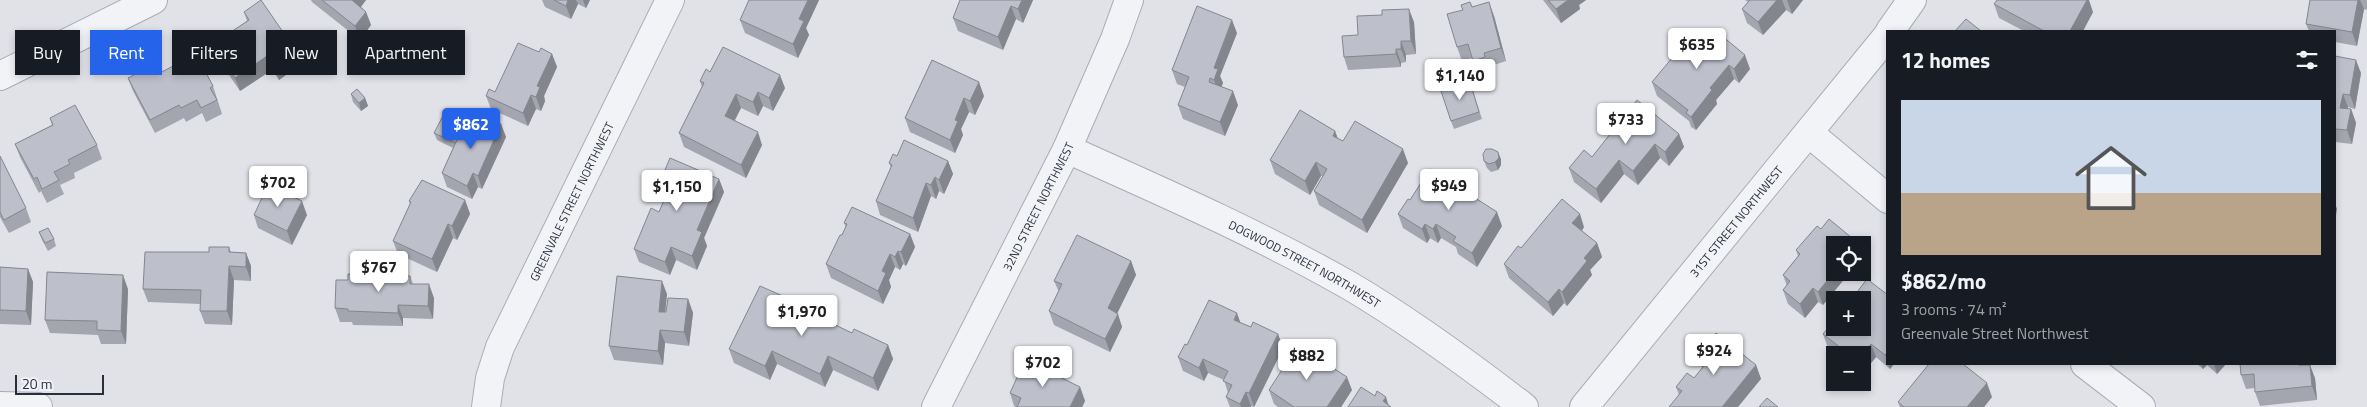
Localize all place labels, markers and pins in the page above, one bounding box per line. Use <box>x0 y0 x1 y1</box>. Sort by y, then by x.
pin: $635 <box>1667 28 1727 70</box>
pin: $1,140 <box>1419 58 1501 101</box>
pin: $733 <box>1596 102 1656 145</box>
pin: $862 <box>441 108 501 150</box>
pin: $702 <box>248 166 308 208</box>
pin: $949 <box>1419 168 1479 211</box>
pin: $1,150 <box>636 170 718 212</box>
pin: $767 <box>349 250 409 293</box>
pin: $1,970 <box>761 294 843 337</box>
pin: $924 <box>1684 334 1744 376</box>
pin: $882 <box>1277 338 1337 381</box>
pin: $702 <box>1013 346 1073 388</box>

